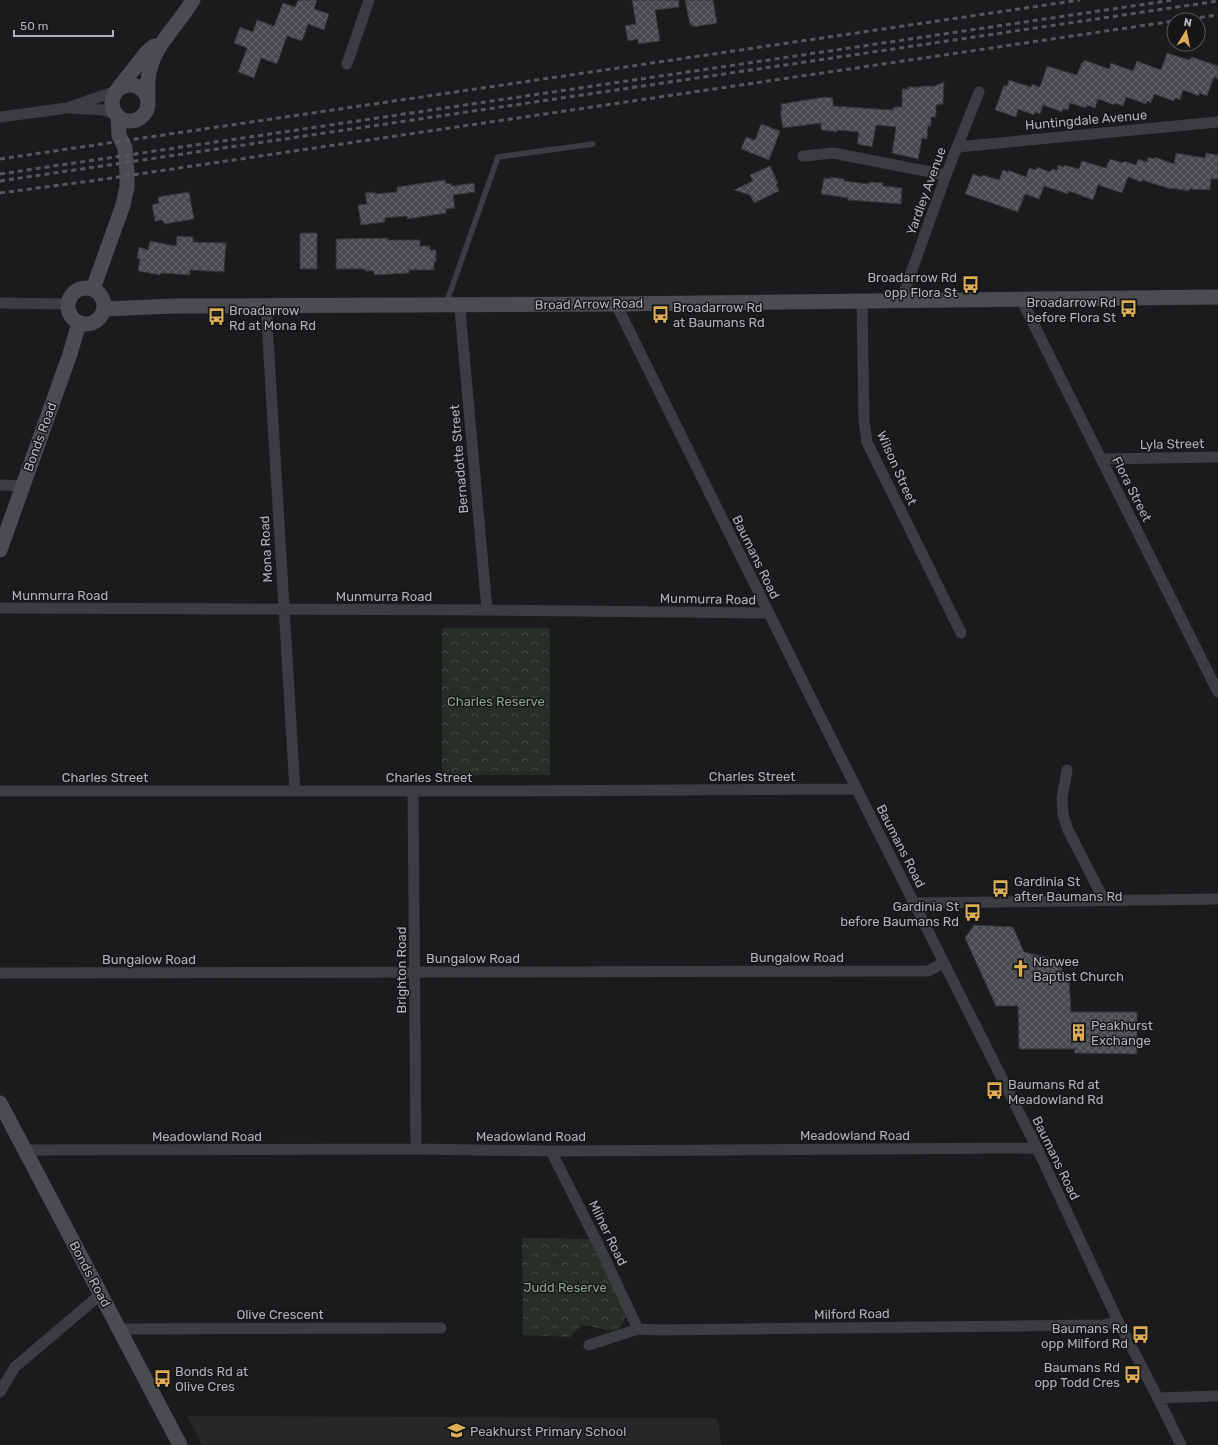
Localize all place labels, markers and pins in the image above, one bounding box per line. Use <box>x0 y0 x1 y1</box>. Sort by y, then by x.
place label: Broadarrow Rd opp Flora St <box>867 270 957 300</box>
bus stop icon: Broadarrow Rd opp Flora St <box>960 274 980 294</box>
place label: Broadarrow Rd before Flora St <box>1026 295 1116 325</box>
bus stop icon: Broadarrow Rd before Flora St <box>1119 299 1139 319</box>
place label: Broadarrow Rd at Baumans Rd <box>673 300 765 330</box>
place label: Broadarrow Rd at Mona Rd <box>229 303 316 333</box>
bus stop icon: Broadarrow Rd at Baumans Rd <box>650 304 670 324</box>
bus stop icon: Broadarrow Rd at Mona Rd <box>206 307 226 327</box>
place label: Gardinia St after Baumans Rd <box>1014 874 1123 904</box>
bus stop icon: Gardinia St after Baumans Rd <box>991 878 1011 898</box>
place label: Gardinia St before Baumans Rd <box>840 899 959 929</box>
bus stop icon: Gardinia St before Baumans Rd <box>962 903 982 923</box>
place label: Narwee Baptist Church <box>1033 954 1124 984</box>
church icon: Narwee Baptist Church <box>1010 958 1030 978</box>
place label: Peakhurst Exchange <box>1091 1018 1153 1049</box>
building icon: Peakhurst Exchange <box>1068 1022 1088 1042</box>
place label: Baumans Rd at Meadowland Rd <box>1008 1077 1104 1107</box>
bus stop icon: Baumans Rd at Meadowland Rd <box>985 1081 1005 1101</box>
place label: Baumans Rd opp Milford Rd <box>1041 1321 1128 1351</box>
bus stop icon: Baumans Rd opp Milford Rd <box>1131 1325 1151 1345</box>
place label: Baumans Rd opp Todd Cres <box>1034 1360 1120 1390</box>
place label: Bonds Rd at Olive Cres <box>175 1364 248 1394</box>
bus stop icon: Baumans Rd opp Todd Cres <box>1123 1364 1143 1384</box>
bus stop icon: Bonds Rd at Olive Cres <box>152 1368 172 1388</box>
school or university icon: Peakhurst Primary School <box>447 1421 467 1441</box>
place label: Peakhurst Primary School <box>470 1424 626 1439</box>

